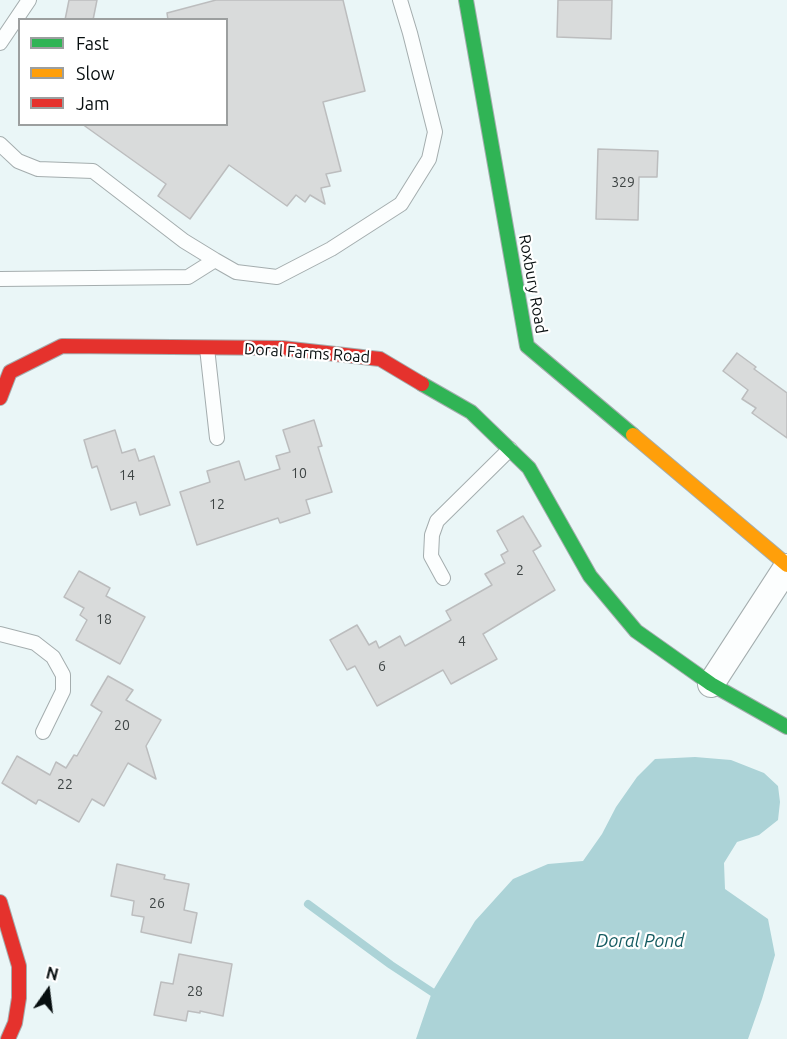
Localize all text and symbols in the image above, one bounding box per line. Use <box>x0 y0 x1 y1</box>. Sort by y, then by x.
legend <box>18 18 228 126</box>
text: Fast <box>76 33 109 53</box>
text: Slow <box>76 63 115 83</box>
text: Jam <box>76 93 110 113</box>
house number: 329 <box>611 174 635 190</box>
street label: Roxbury Road <box>515 233 551 335</box>
street label: Doral Farms Road <box>243 339 371 367</box>
house number: 10 <box>291 465 307 481</box>
house number: 14 <box>119 467 135 483</box>
house number: 12 <box>209 496 225 512</box>
house number: 2 <box>516 562 524 578</box>
house number: 18 <box>96 611 112 627</box>
house number: 4 <box>458 633 466 649</box>
house number: 6 <box>378 658 386 674</box>
house number: 20 <box>114 717 130 733</box>
house number: 22 <box>57 776 73 792</box>
house number: 26 <box>149 895 165 911</box>
water label: Doral Pond <box>596 930 684 952</box>
north arrow <box>18 961 78 1021</box>
text: N <box>44 963 60 984</box>
house number: 28 <box>187 983 203 999</box>

